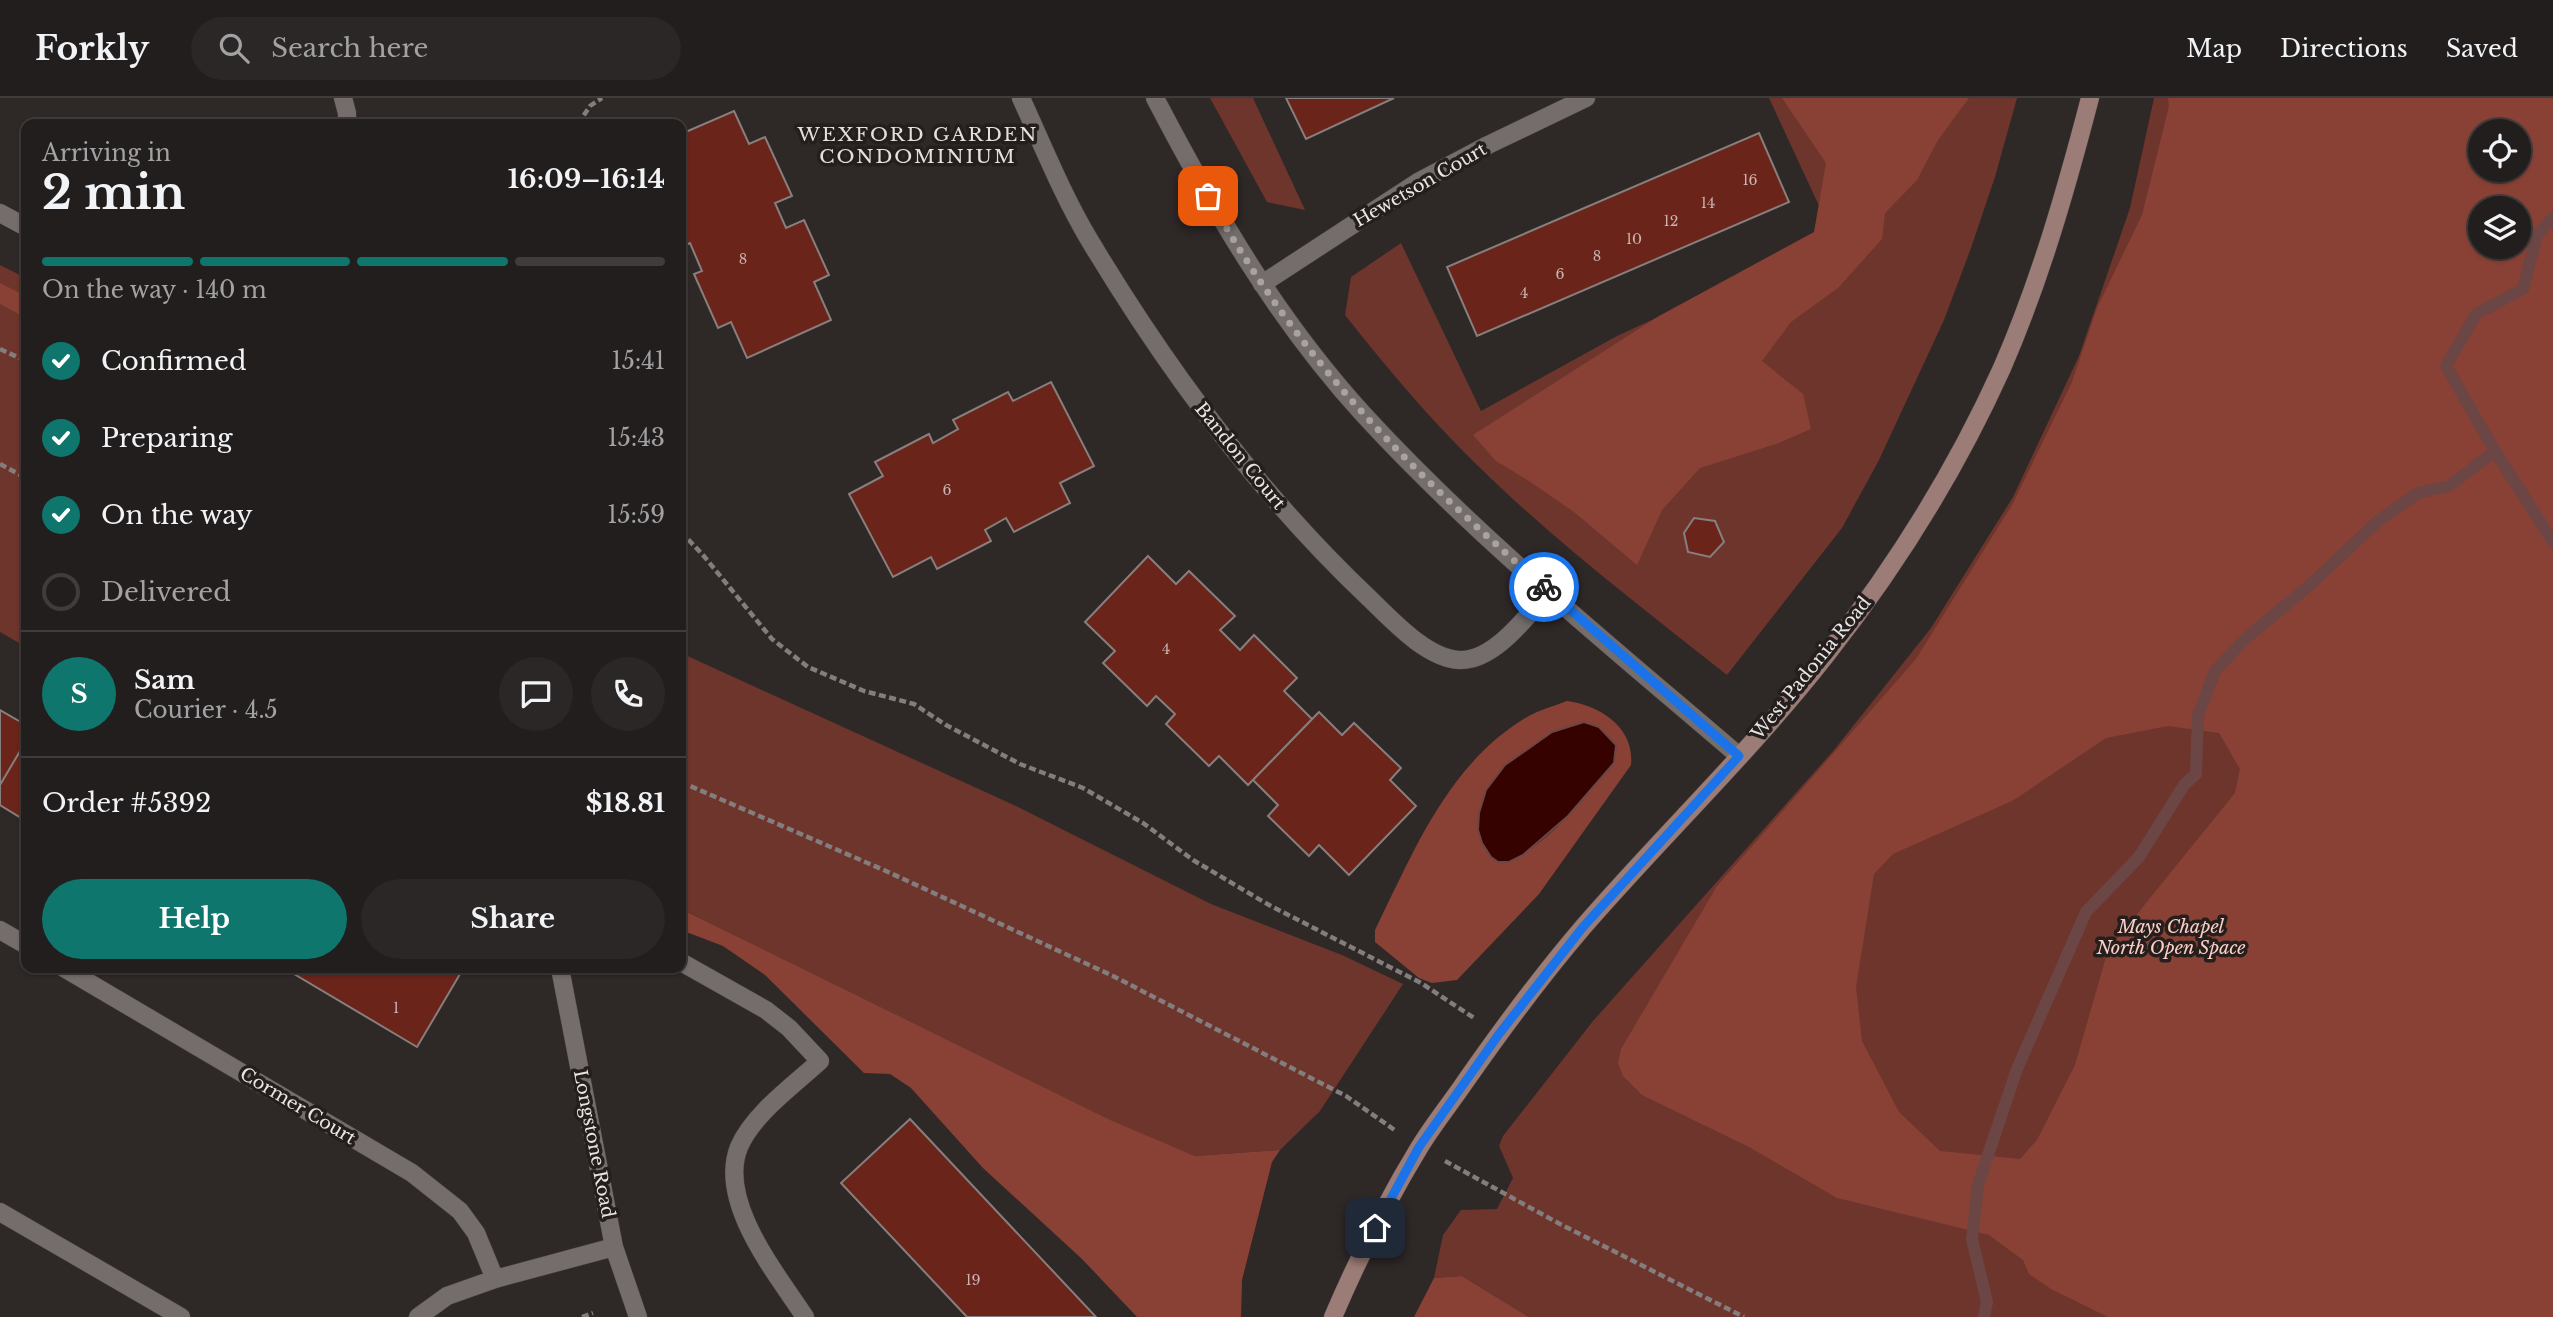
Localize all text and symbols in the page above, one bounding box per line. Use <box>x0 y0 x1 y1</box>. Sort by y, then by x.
search box <box>191 17 681 80</box>
text: Forkly <box>35 28 149 69</box>
icon: search <box>215 29 253 67</box>
text: Search here <box>271 32 428 64</box>
text: Map <box>2186 34 2242 63</box>
text: Directions <box>2280 34 2408 63</box>
text: Saved <box>2446 34 2518 63</box>
map controls <box>2468 119 2531 259</box>
button: locate <box>2468 119 2531 182</box>
district label: WEXFORD GARDEN CONDOMINIUM <box>797 123 1038 168</box>
street label: Hewetson Court <box>1350 138 1490 232</box>
text: Arriving in <box>42 139 171 167</box>
text: 16:09–16:14 <box>508 163 665 195</box>
text: 2 min <box>42 164 185 221</box>
pin <box>1178 166 1238 226</box>
house number: 16 <box>1742 171 1758 189</box>
icon: bag <box>1189 177 1227 215</box>
house number: 14 <box>1701 194 1715 212</box>
button: layers <box>2468 196 2531 259</box>
house number: 12 <box>1664 212 1678 230</box>
house number: 10 <box>1626 230 1642 248</box>
house number: 8 <box>1593 247 1601 265</box>
house number: 8 <box>739 250 747 268</box>
house number: 6 <box>1555 265 1565 283</box>
text: On the way · 140 m <box>42 276 267 304</box>
house number: 4 <box>1520 284 1528 302</box>
icon: check <box>42 342 80 380</box>
text: Confirmed <box>101 345 246 377</box>
text: 15:41 <box>611 347 665 375</box>
street label: Bandon Court <box>1190 398 1290 514</box>
icon: check <box>42 419 80 457</box>
text: Preparing <box>101 422 233 454</box>
text: 15:43 <box>608 424 665 452</box>
house number: 6 <box>942 481 952 499</box>
icon: check <box>42 496 80 534</box>
text: On the way <box>101 499 253 531</box>
text: 15:59 <box>607 501 665 529</box>
courier <box>1509 552 1579 622</box>
icon: bike <box>1525 568 1563 606</box>
text: Delivered <box>101 576 231 608</box>
street label: West Padonia Road <box>1746 592 1875 745</box>
house number: 4 <box>1162 640 1170 658</box>
button: chat <box>499 657 573 731</box>
button: phone <box>591 657 665 731</box>
text: Sam <box>134 664 195 696</box>
text: S <box>70 678 88 710</box>
text: Courier · 4.5 <box>134 696 278 724</box>
text: Order #5392 <box>42 787 211 819</box>
text: $18.81 <box>586 787 665 819</box>
button: Help <box>42 879 347 959</box>
button: Share <box>361 879 665 959</box>
park label: Mays Chapel North Open Space <box>2095 916 2246 959</box>
house number: 1 <box>393 999 399 1017</box>
street label: Cormer Court <box>236 1063 360 1149</box>
street label: Longstone Road <box>569 1068 619 1220</box>
pin <box>1345 1198 1405 1258</box>
icon: home <box>1356 1209 1394 1247</box>
house number: 19 <box>965 1271 981 1289</box>

